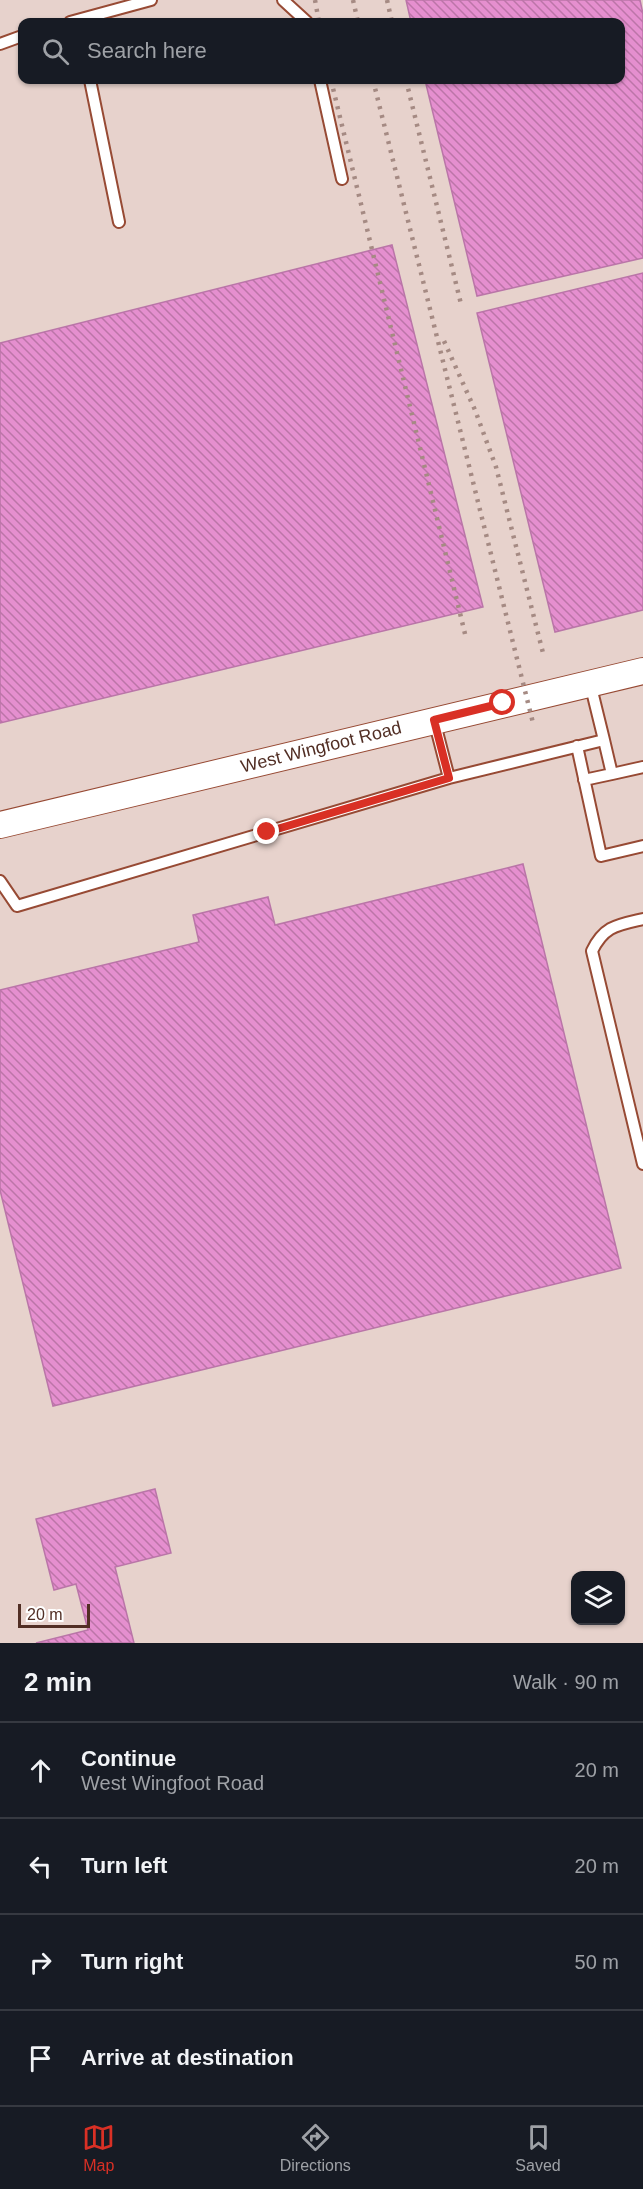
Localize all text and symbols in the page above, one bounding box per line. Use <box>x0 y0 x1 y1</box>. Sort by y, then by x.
search box <box>18 18 625 84</box>
icon: search <box>39 35 72 68</box>
text: Search here <box>87 38 207 63</box>
route start <box>489 689 515 715</box>
street label: West Wingfoot Road <box>239 717 403 777</box>
route end <box>253 818 279 844</box>
map controls <box>571 1571 625 1625</box>
button: layers <box>571 1571 625 1625</box>
scale bar <box>18 1601 90 1628</box>
text: 20 m <box>27 1606 63 1623</box>
text: 2 min <box>24 1667 92 1697</box>
text: Walk · 90 m <box>513 1671 619 1693</box>
text: Continue <box>81 1746 176 1771</box>
icon: ahead <box>24 1754 57 1787</box>
text: 20 m <box>575 1759 619 1781</box>
text: West Wingfoot Road <box>81 1772 264 1794</box>
icon: left <box>24 1850 57 1883</box>
text: Turn left <box>81 1853 167 1878</box>
text: 20 m <box>575 1855 619 1877</box>
icon: right <box>24 1946 57 1979</box>
text: Turn right <box>81 1949 183 1974</box>
text: 50 m <box>575 1951 619 1973</box>
icon: arrive <box>24 2042 57 2075</box>
text: Arrive at destination <box>81 2045 294 2070</box>
tab: Map <box>82 2121 115 2175</box>
tab: Directions <box>280 2121 351 2175</box>
tab: Saved <box>515 2121 561 2175</box>

